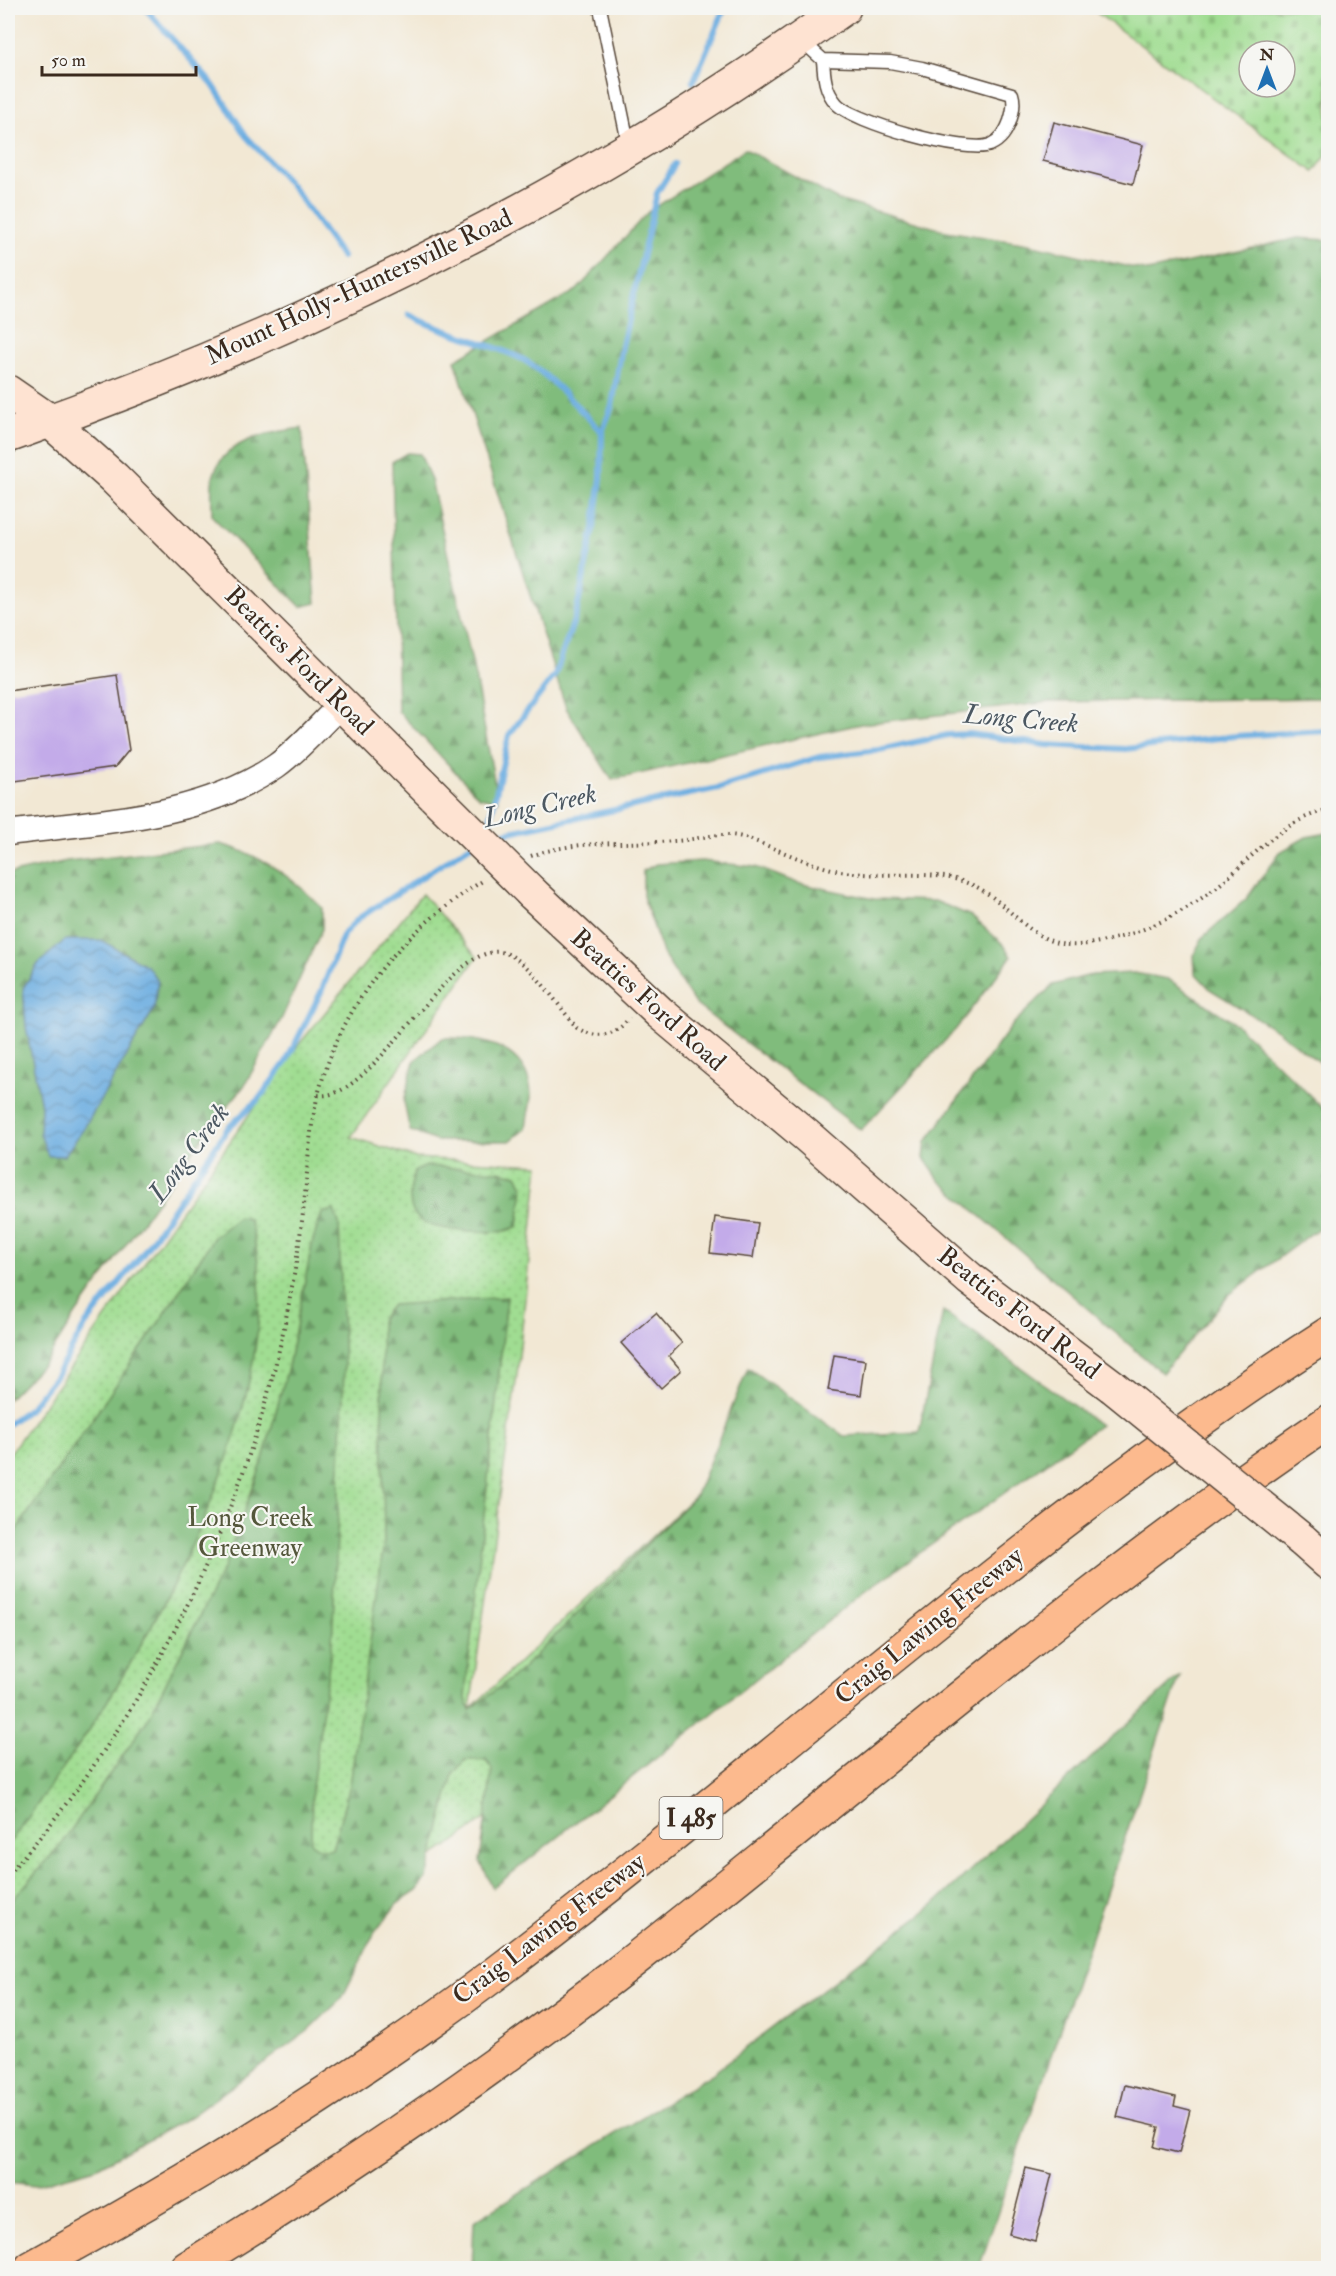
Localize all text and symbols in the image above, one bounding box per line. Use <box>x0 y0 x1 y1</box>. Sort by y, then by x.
scale bar <box>42 39 196 77</box>
north arrow <box>1237 39 1297 99</box>
text: N <box>1259 45 1275 65</box>
text: 50 m <box>51 49 86 72</box>
street label: Mount Holly-Huntersville Road <box>201 202 518 372</box>
street label: Beatties Ford Road <box>218 580 380 742</box>
water label: Long Creek <box>961 697 1080 740</box>
water label: Long Creek <box>479 777 600 835</box>
street label: Beatties Ford Road <box>564 922 732 1078</box>
water label: Long Creek <box>141 1097 237 1210</box>
street label: Beatties Ford Road <box>931 1239 1107 1387</box>
park label: Long Creek Greenway <box>187 1502 313 1564</box>
street label: Craig Lawing Freeway <box>828 1540 1030 1712</box>
road number: I 485 <box>660 1797 722 1839</box>
street label: Craig Lawing Freeway <box>446 1846 652 2012</box>

